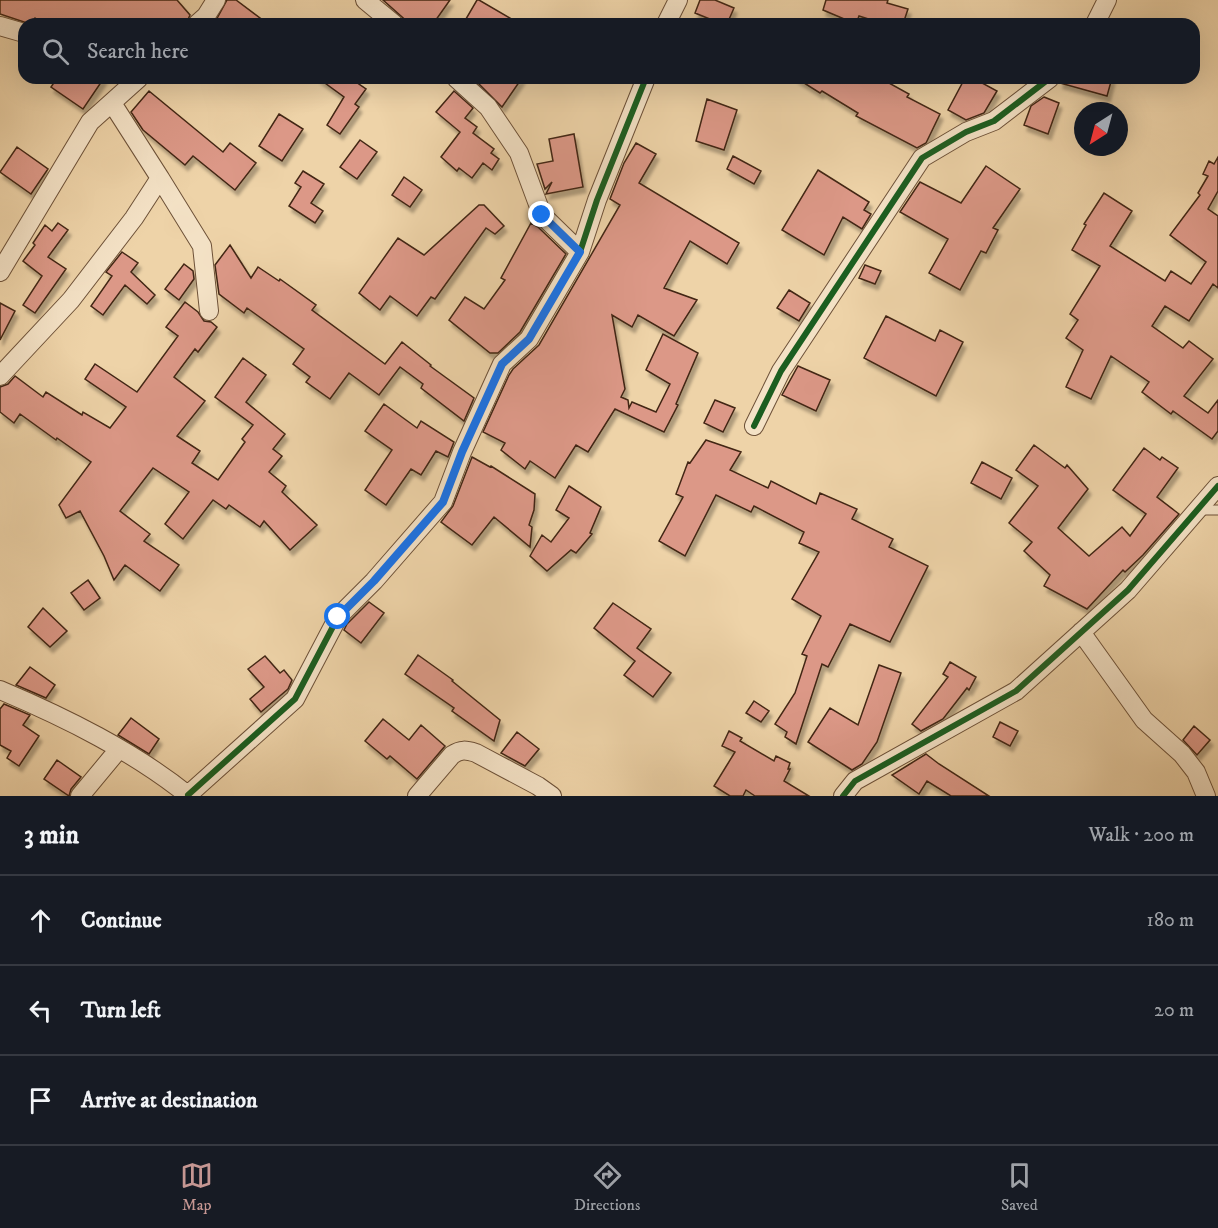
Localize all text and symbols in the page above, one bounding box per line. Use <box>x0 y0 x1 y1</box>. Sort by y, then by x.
search box <box>18 18 1200 84</box>
icon: search <box>39 35 72 68</box>
text: Search here <box>87 38 189 65</box>
north arrow <box>1074 102 1128 156</box>
route end <box>528 201 554 227</box>
route start <box>324 603 350 629</box>
text: 3 min <box>24 819 79 852</box>
text: Walk · 200 m <box>1088 823 1194 848</box>
icon: ahead <box>24 904 57 937</box>
text: Continue <box>81 907 162 934</box>
text: 180 m <box>1147 908 1194 933</box>
icon: left <box>24 994 57 1027</box>
text: Turn left <box>81 997 161 1024</box>
text: 20 m <box>1154 998 1194 1023</box>
icon: arrive <box>24 1084 57 1117</box>
text: Arrive at destination <box>81 1087 258 1114</box>
tab: Map <box>180 1159 213 1215</box>
tab: Directions <box>574 1159 640 1215</box>
tab: Saved <box>1001 1159 1038 1215</box>

